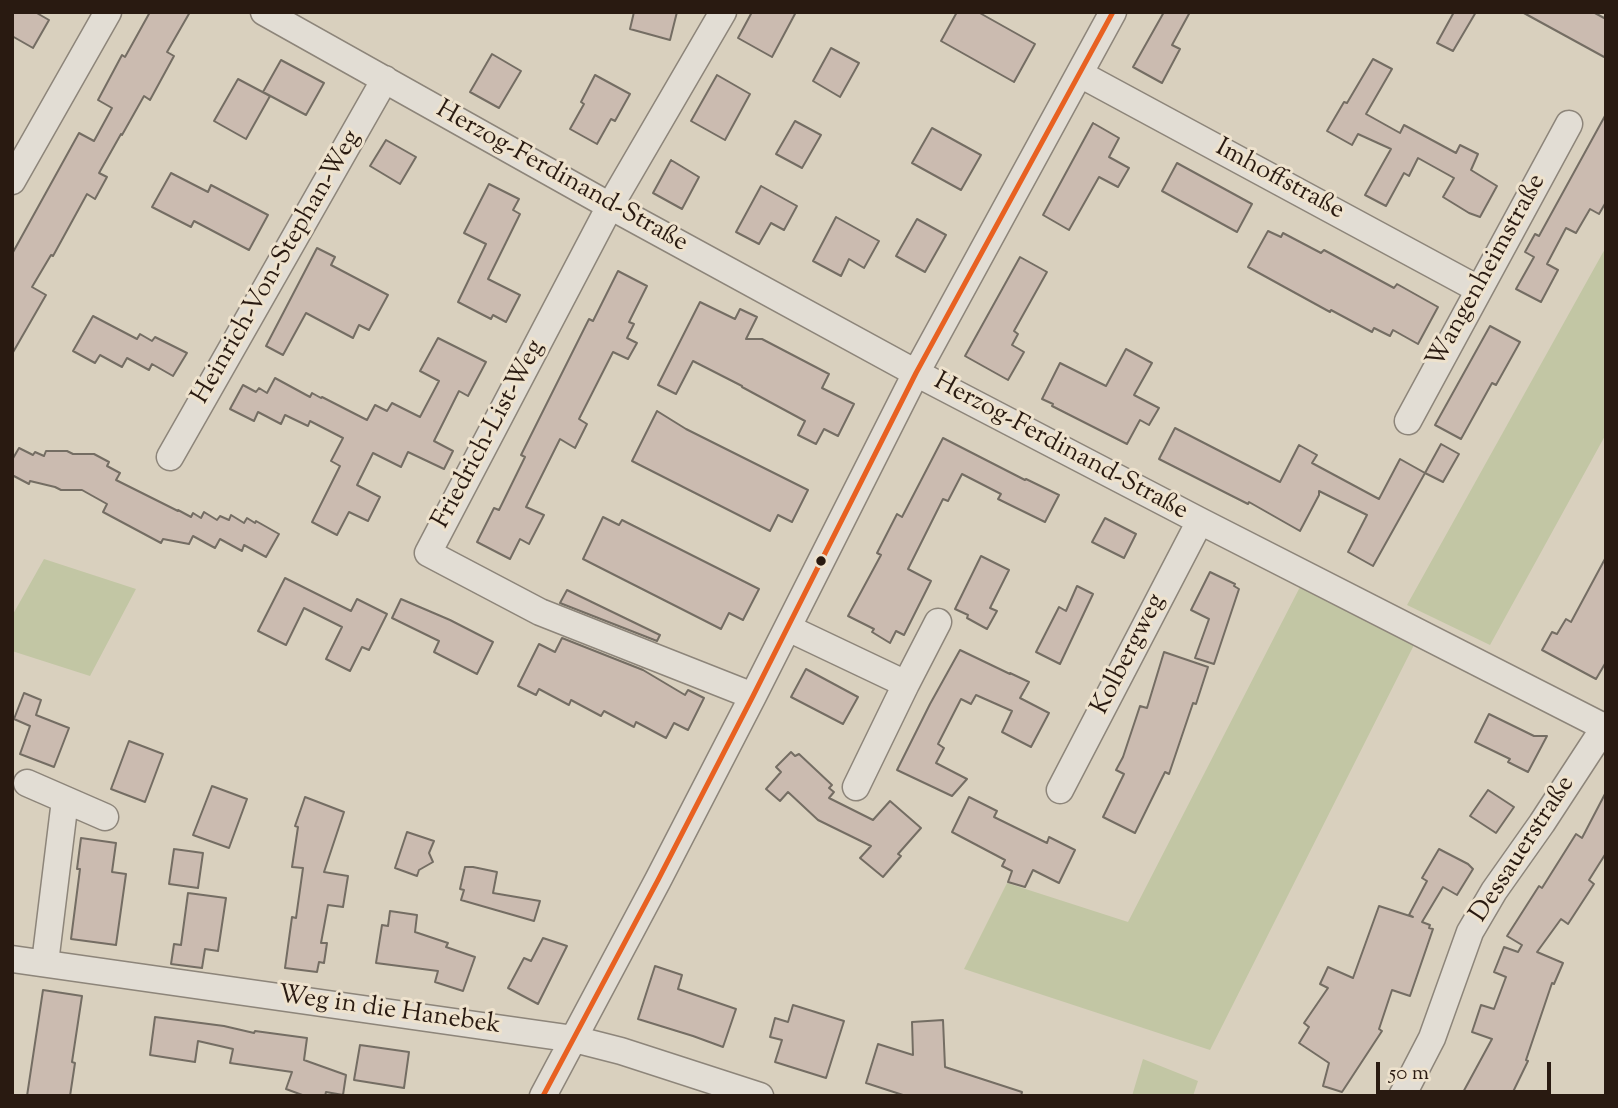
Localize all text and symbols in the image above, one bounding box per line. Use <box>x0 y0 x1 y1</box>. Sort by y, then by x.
street label: Herzog-Ferdinand-Straße <box>429 96 693 260</box>
street label: Heinrich-Von-Stephan-Weg <box>187 126 369 410</box>
street label: Imhoffstraße <box>1209 134 1349 228</box>
street label: Wangenheimstraße <box>1422 169 1554 375</box>
street label: Friedrich-List-Weg <box>427 335 553 535</box>
street label: Herzog-Ferdinand-Straße <box>928 368 1192 528</box>
unlabelled marker <box>814 554 828 568</box>
street label: Kolbergweg <box>1086 589 1174 721</box>
street label: Dessauerstraße <box>1465 771 1583 929</box>
street label: Weg in die Hanebek <box>276 981 502 1043</box>
scale bar <box>1380 1048 1555 1092</box>
text: 50 m <box>1389 1059 1429 1089</box>

